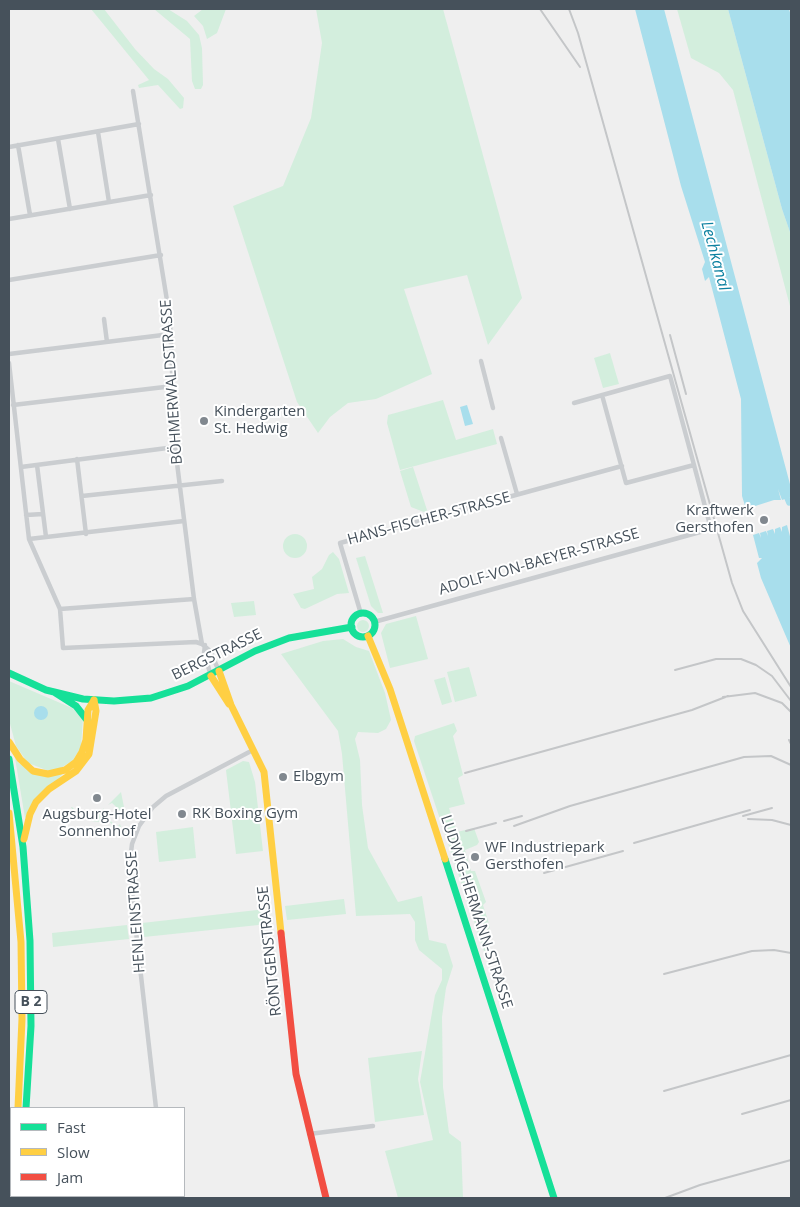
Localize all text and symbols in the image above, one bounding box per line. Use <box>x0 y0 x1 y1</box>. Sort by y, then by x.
water label: Lechkanal <box>697 219 733 293</box>
street label: BÖHMERWALDSTRASSE <box>157 299 187 465</box>
place label: Kindergarten St. Hedwig <box>214 403 305 438</box>
marker: Kindergarten St. Hedwig <box>198 415 210 427</box>
street label: HANS-FISCHER-STRASSE <box>346 489 512 549</box>
place label: Kraftwerk Gersthofen <box>675 502 754 537</box>
marker: Kraftwerk Gersthofen <box>758 514 770 526</box>
street label: ADOLF-VON-BAEYER-STRASSE <box>437 525 641 599</box>
street label: BERGSTRASSE <box>169 625 265 685</box>
place label: Elbgym <box>293 768 344 786</box>
marker: Elbgym <box>277 771 289 783</box>
marker: Augsburg-Hotel Sonnenhof <box>91 792 103 804</box>
place label: RK Boxing Gym <box>192 805 298 823</box>
place label: Augsburg-Hotel Sonnenhof <box>42 806 152 841</box>
marker: RK Boxing Gym <box>176 808 188 820</box>
street label: LUDWIG-HERMANN-STRASSE <box>436 813 516 1011</box>
place label: WF Industriepark Gersthofen <box>485 839 605 874</box>
street label: HENLEINSTRASSE <box>123 850 149 974</box>
marker: WF Industriepark Gersthofen <box>469 851 481 863</box>
street label: RÖNTGENSTRASSE <box>254 885 286 1017</box>
road number: B 2 <box>15 990 47 1014</box>
legend <box>10 1107 185 1197</box>
text: Fast <box>57 1117 86 1137</box>
text: Slow <box>57 1142 90 1162</box>
text: Jam <box>57 1167 83 1187</box>

